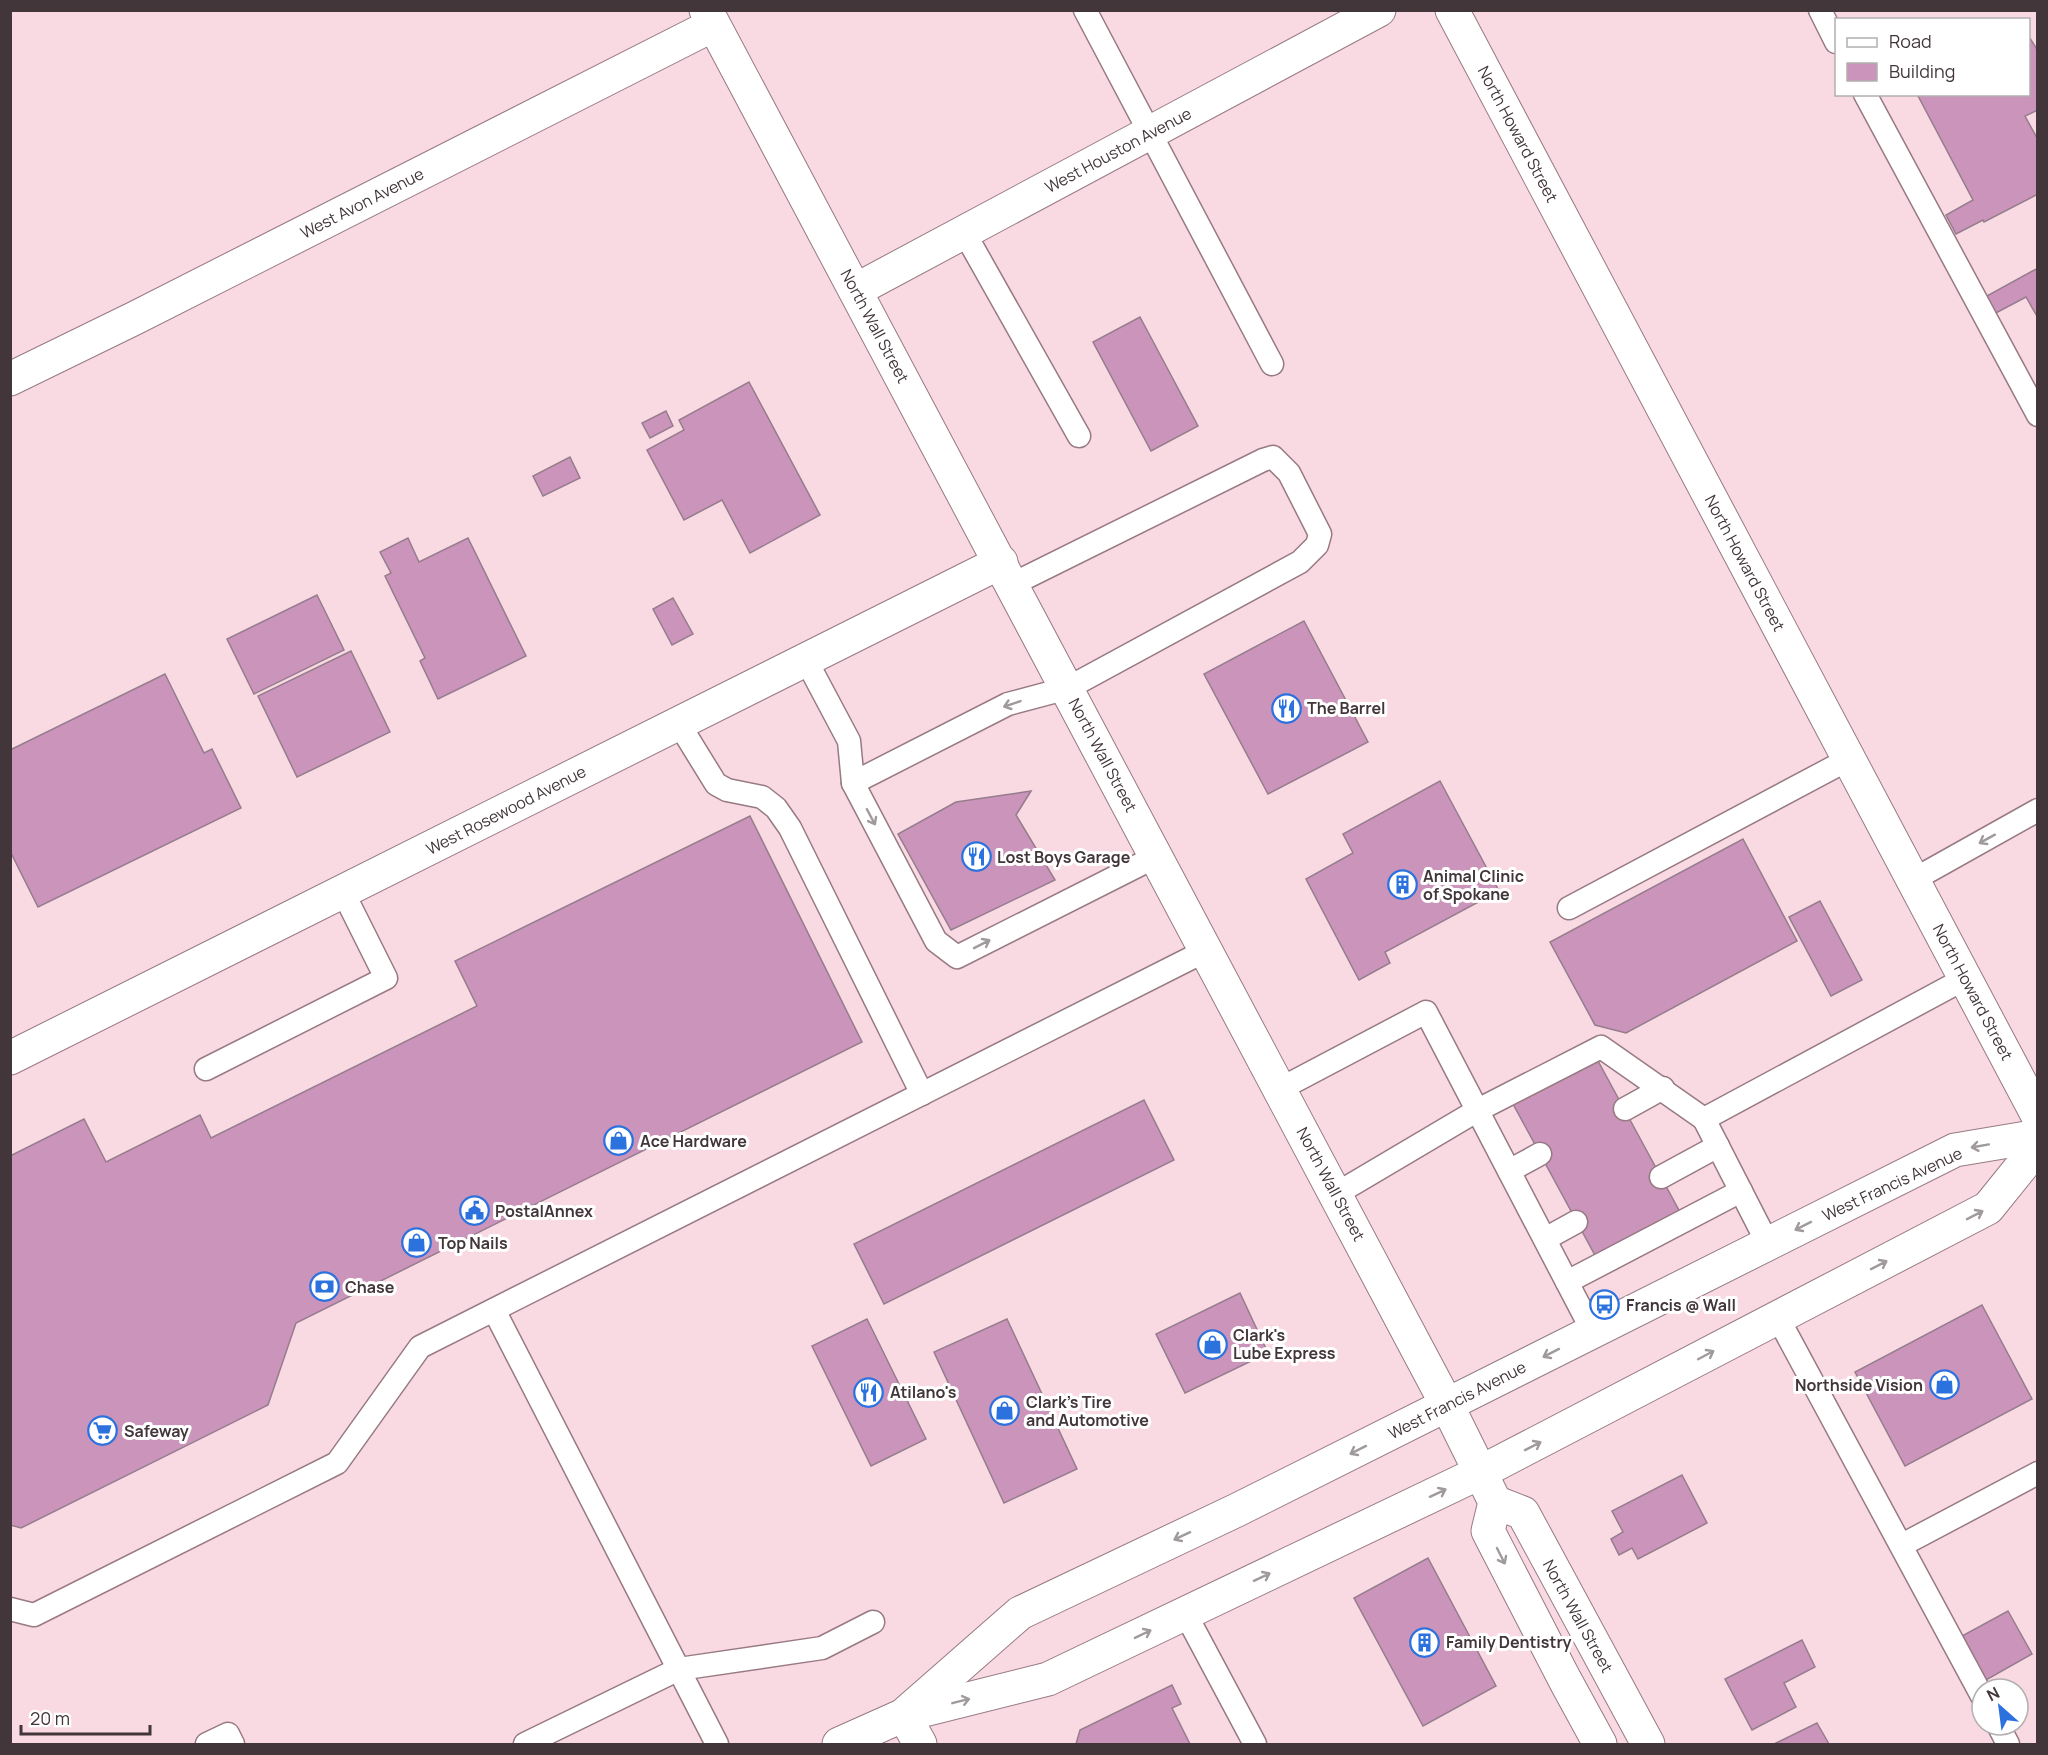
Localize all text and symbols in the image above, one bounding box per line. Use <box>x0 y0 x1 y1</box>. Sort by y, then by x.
legend <box>1835 18 2030 96</box>
text: Road <box>1889 29 1932 53</box>
text: Building <box>1889 59 1955 83</box>
street label: North Howard Street <box>1473 62 1563 206</box>
street label: West Houston Avenue <box>1041 102 1195 198</box>
street label: West Avon Avenue <box>297 162 427 244</box>
street label: North Wall Street <box>836 265 914 387</box>
street label: North Howard Street <box>1700 491 1790 635</box>
restaurant icon: The Barrel <box>1270 692 1302 724</box>
street label: North Wall Street <box>1064 694 1142 816</box>
place label: The Barrel <box>1307 697 1386 719</box>
one-way arrow <box>1003 699 1022 710</box>
street label: West Rosewood Avenue <box>422 760 590 860</box>
one-way arrow <box>865 808 877 825</box>
one-way arrow <box>1978 833 1995 845</box>
restaurant icon: Lost Boys Garage <box>960 841 992 873</box>
place label: Lost Boys Garage <box>997 846 1131 868</box>
place label: Animal Clinic of Spokane <box>1423 865 1524 905</box>
building icon: Animal Clinic of Spokane <box>1386 869 1418 901</box>
street label: North Howard Street <box>1928 920 2018 1064</box>
one-way arrow <box>973 938 991 950</box>
street label: North Wall Street <box>1292 1123 1370 1245</box>
shop icon: Ace Hardware <box>603 1125 635 1157</box>
place label: Ace Hardware <box>640 1130 747 1152</box>
one-way arrow <box>1971 1141 1990 1152</box>
street label: West Francis Avenue <box>1819 1142 1965 1226</box>
public building icon: PostalAnnex <box>458 1195 490 1227</box>
place label: PostalAnnex <box>495 1200 593 1222</box>
one-way arrow <box>1966 1209 1983 1221</box>
one-way arrow <box>1795 1221 1813 1233</box>
shop icon: Top Nails <box>401 1227 433 1259</box>
place label: Top Nails <box>438 1232 508 1254</box>
one-way arrow <box>1870 1259 1887 1271</box>
bank icon: Chase <box>308 1271 340 1303</box>
place label: Chase <box>345 1276 395 1298</box>
bus stop icon: Francis @ Wall <box>1589 1289 1621 1321</box>
place label: Francis @ Wall <box>1626 1294 1736 1316</box>
place label: Clark's Lube Express <box>1233 1324 1336 1364</box>
shop icon: Clark's Lube Express <box>1196 1328 1228 1360</box>
one-way arrow <box>1543 1347 1561 1359</box>
one-way arrow <box>1697 1349 1715 1361</box>
street label: West Francis Avenue <box>1384 1356 1530 1444</box>
shop icon: Northside Vision <box>1928 1369 1960 1401</box>
place label: Northside Vision <box>1795 1374 1923 1396</box>
restaurant icon: Atilano's <box>853 1376 885 1408</box>
place label: Atilano's <box>890 1381 957 1403</box>
place label: Clark's Tire and Automotive <box>1026 1391 1149 1431</box>
shop icon: Clark's Tire and Automotive <box>989 1395 1021 1427</box>
supermarket icon: Safeway <box>87 1415 119 1447</box>
place label: Safeway <box>124 1420 189 1442</box>
one-way arrow <box>1524 1439 1542 1451</box>
one-way arrow <box>1349 1445 1367 1456</box>
one-way arrow <box>1429 1486 1447 1498</box>
one-way arrow <box>1174 1530 1192 1542</box>
one-way arrow <box>1496 1547 1507 1565</box>
street label: North Wall Street <box>1538 1556 1618 1676</box>
one-way arrow <box>1253 1570 1271 1582</box>
building icon: Family Dentistry <box>1409 1626 1441 1658</box>
one-way arrow <box>1133 1627 1151 1639</box>
place label: Family Dentistry <box>1446 1631 1572 1653</box>
north arrow <box>1970 1677 2030 1737</box>
text: N <box>1983 1681 2003 1706</box>
one-way arrow <box>951 1694 970 1706</box>
scale bar <box>21 1698 150 1736</box>
text: 20 m <box>30 1706 70 1730</box>

